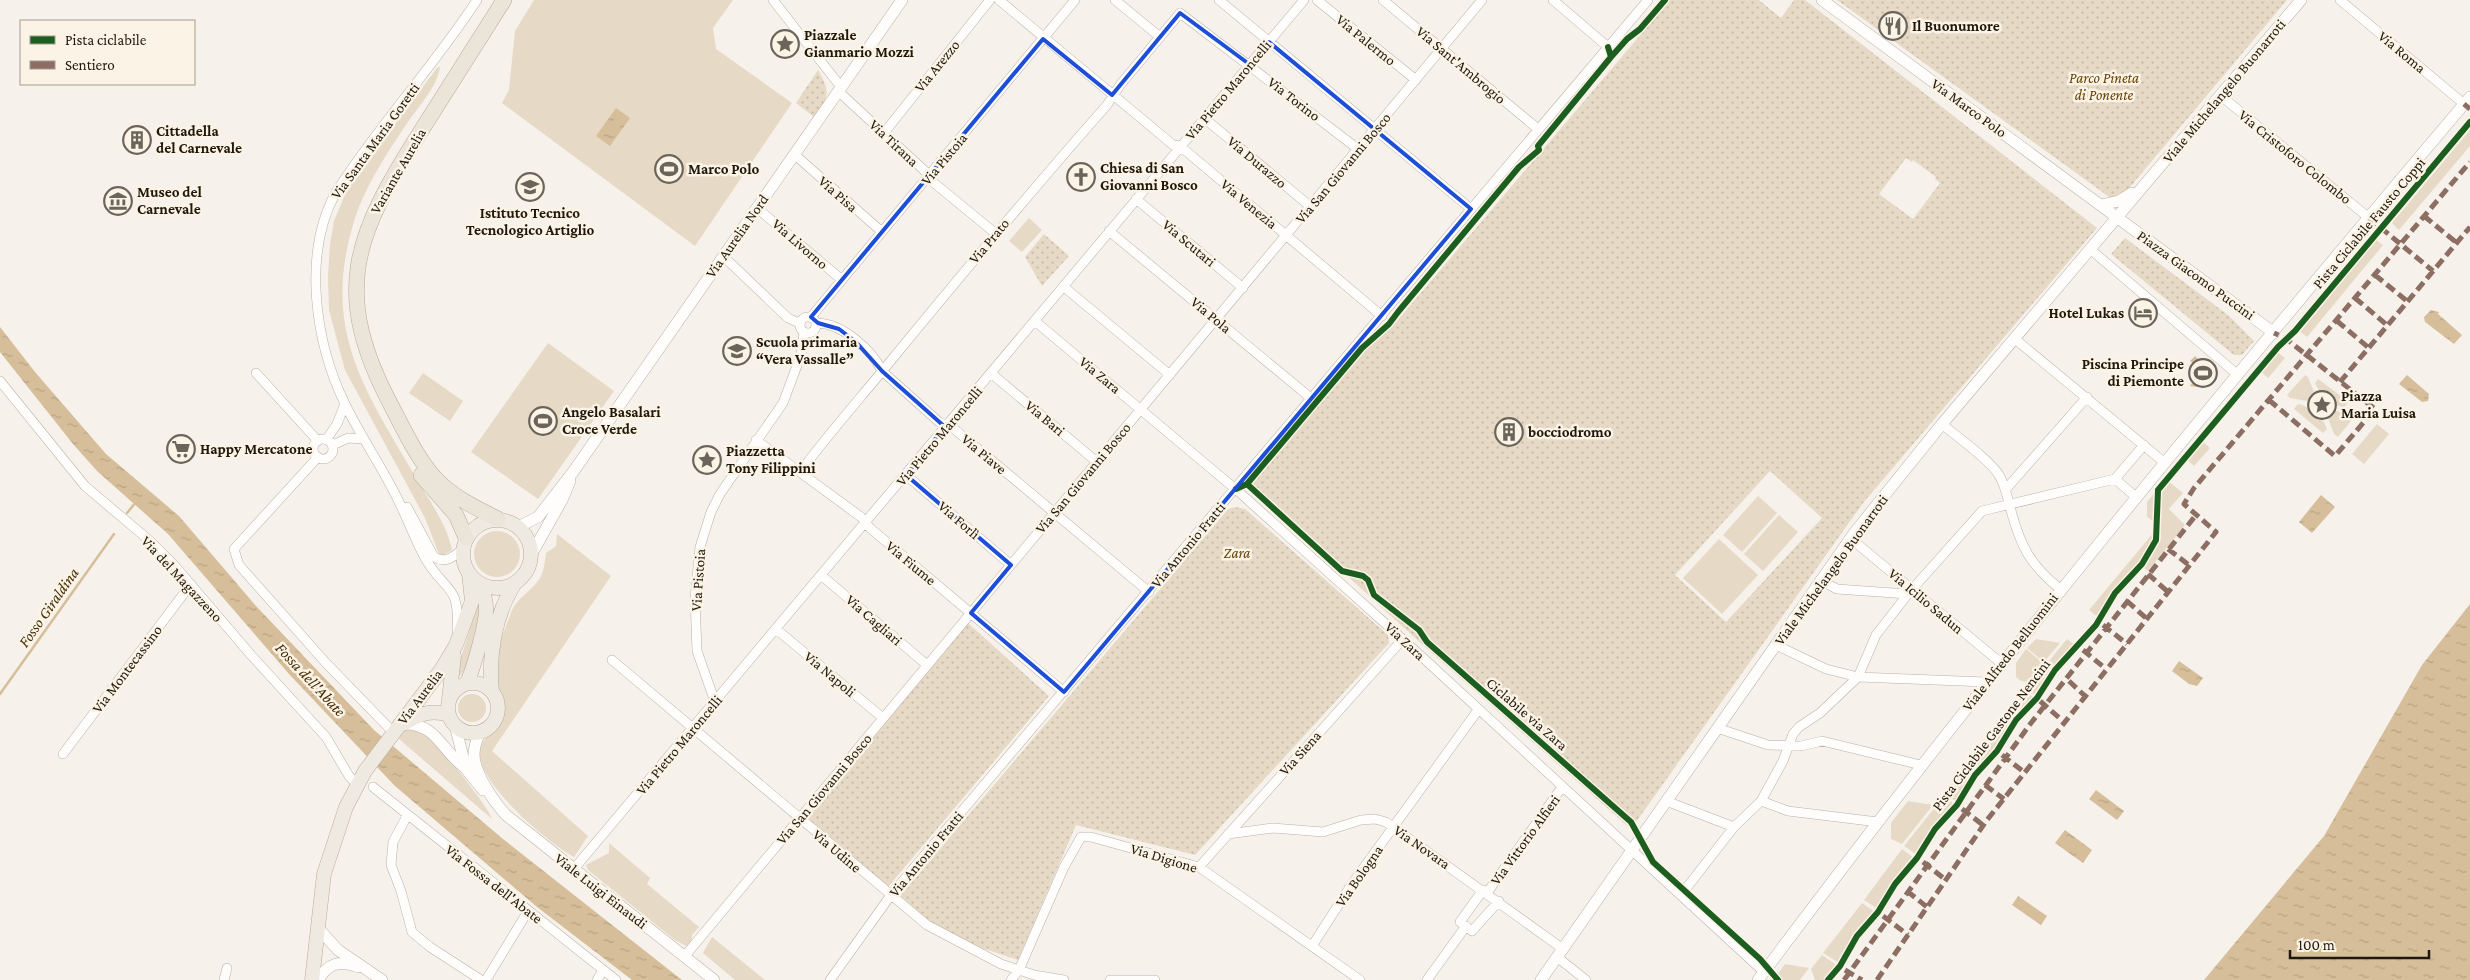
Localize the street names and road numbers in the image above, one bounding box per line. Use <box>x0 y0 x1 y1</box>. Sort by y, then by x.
street label: Via Palermo <box>1333 11 1399 69</box>
street label: Viale Michelangelo Buonarroti <box>2159 16 2289 166</box>
street label: Via Sant'Ambrogio <box>1412 23 1509 108</box>
street label: Via Roma <box>2375 28 2429 76</box>
street label: Via Arezzo <box>911 37 963 95</box>
street label: Via Pietro Maroncelli <box>1182 37 1274 143</box>
street label: Via Torino <box>1265 74 1323 124</box>
street label: Via Marco Polo <box>1928 75 2010 141</box>
street label: Via Santa Maria Goretti <box>328 80 423 202</box>
street label: Via Cristoforo Colombo <box>2235 107 2355 207</box>
street label: Via San Giovanni Bosco <box>1292 109 1394 227</box>
street label: Via Tirana <box>866 116 922 170</box>
street label: Variante Aurelia <box>367 125 429 217</box>
street label: Via Pistoia <box>918 130 970 188</box>
street label: Via Durazzo <box>1224 133 1290 191</box>
street label: Pista Ciclabile Fausto Coppi <box>2310 154 2429 292</box>
street label: Via Pisa <box>815 173 861 215</box>
street label: Via Venezia <box>1218 176 1280 232</box>
street label: Via Aurelia Nord <box>702 191 772 281</box>
street label: Via Prato <box>966 215 1012 267</box>
street label: Via Livorno <box>769 216 831 272</box>
street label: Via Scutari <box>1159 216 1219 270</box>
street label: Piazza Giacomo Puccini <box>2134 227 2258 323</box>
street label: Via Pola <box>1188 294 1234 336</box>
street label: Via Zara <box>1076 353 1124 397</box>
street label: Via Pietro Maroncelli <box>893 383 985 489</box>
street label: Via Bari <box>1022 397 1068 439</box>
street label: Via San Giovanni Bosco <box>1032 419 1134 537</box>
street label: Via Piave <box>958 431 1010 478</box>
street label: Viale Michelangelo Buonarroti <box>1771 492 1892 649</box>
street label: Via Forlì <box>935 498 983 542</box>
street label: Via Antonio Fratti <box>1148 499 1228 591</box>
street label: Via del Magazzeno <box>137 533 226 626</box>
street label: Via Fiume <box>883 538 939 589</box>
street label: Via Pistoia <box>688 548 708 612</box>
street label: Via Icilio Sadun <box>1885 565 1967 637</box>
street label: Viale Alfredo Belluomini <box>1959 590 2061 714</box>
street label: Via Cagliari <box>842 591 905 649</box>
street label: Via Zara <box>1382 619 1428 664</box>
street label: Via Montecassino <box>89 622 165 716</box>
street label: Via Napoli <box>801 648 859 701</box>
street label: Pista Ciclabile Gastone Nencini <box>1929 656 2053 814</box>
street label: Via Aurelia <box>394 666 446 728</box>
street label: Ciclabile via Zara <box>1483 674 1571 754</box>
street label: Via Pietro Maroncelli <box>633 692 725 798</box>
street label: Via Siena <box>1276 727 1324 779</box>
street label: Via San Giovanni Bosco <box>773 730 875 848</box>
street label: Via Vittorio Alfieri <box>1487 792 1563 888</box>
street label: Via Antonio Fratti <box>886 808 966 900</box>
street label: Via Novara <box>1391 822 1453 872</box>
street label: Via Udine <box>810 826 865 876</box>
street label: Via Digione <box>1128 840 1200 877</box>
street label: Via Fossa dell'Abate <box>442 841 546 927</box>
street label: Via Bologna <box>1332 842 1387 910</box>
street label: Viale Luigi Einaudi <box>551 850 650 933</box>

